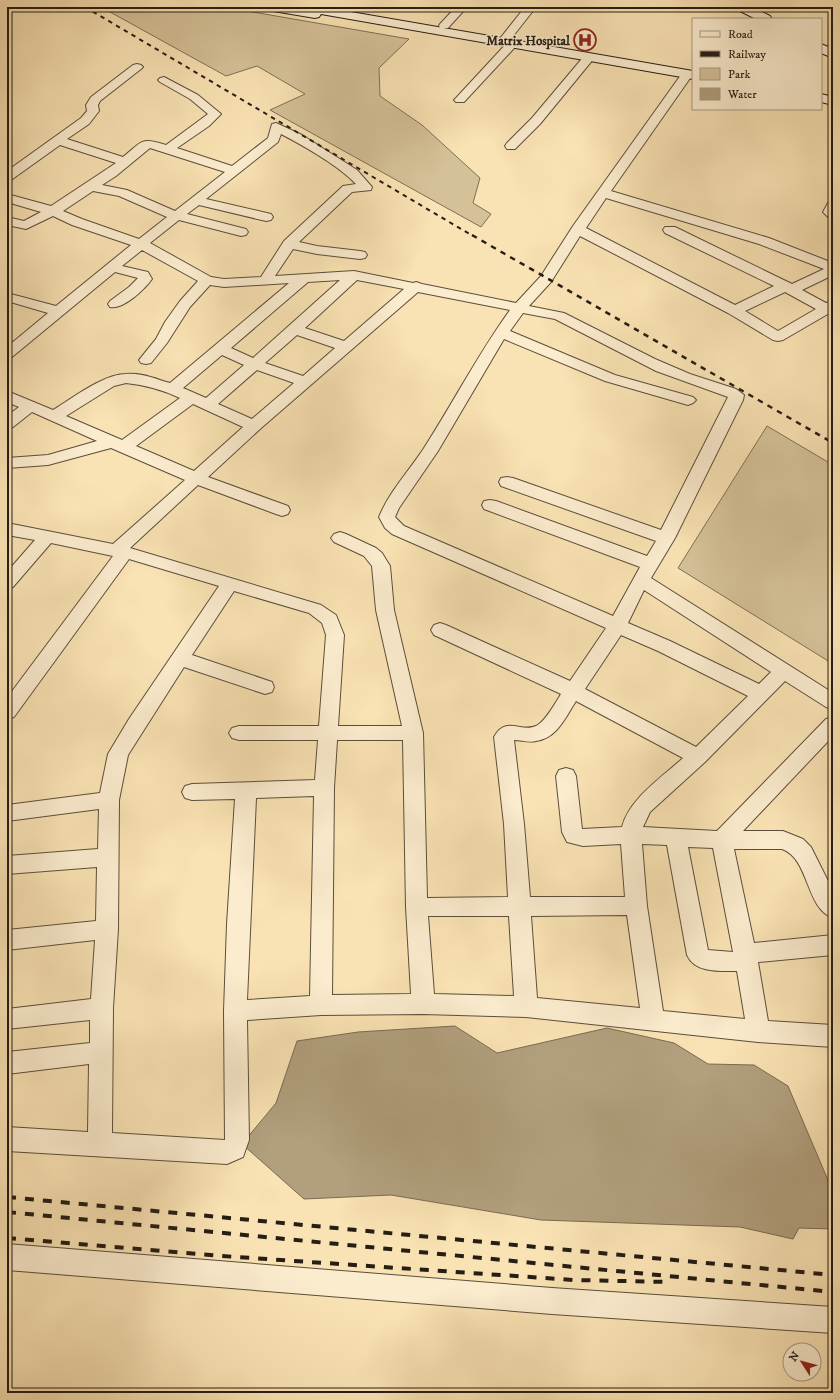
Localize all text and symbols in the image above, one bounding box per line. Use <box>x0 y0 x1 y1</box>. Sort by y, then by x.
legend <box>692 18 822 110</box>
hospital icon: Matrix Hospital <box>572 27 598 53</box>
text: Road <box>728 27 753 42</box>
place label: Matrix Hospital <box>486 33 571 50</box>
text: Railway <box>728 47 766 62</box>
text: Park <box>728 67 750 82</box>
text: Water <box>727 87 757 102</box>
north arrow <box>782 1342 822 1382</box>
text: N <box>786 1349 803 1364</box>

